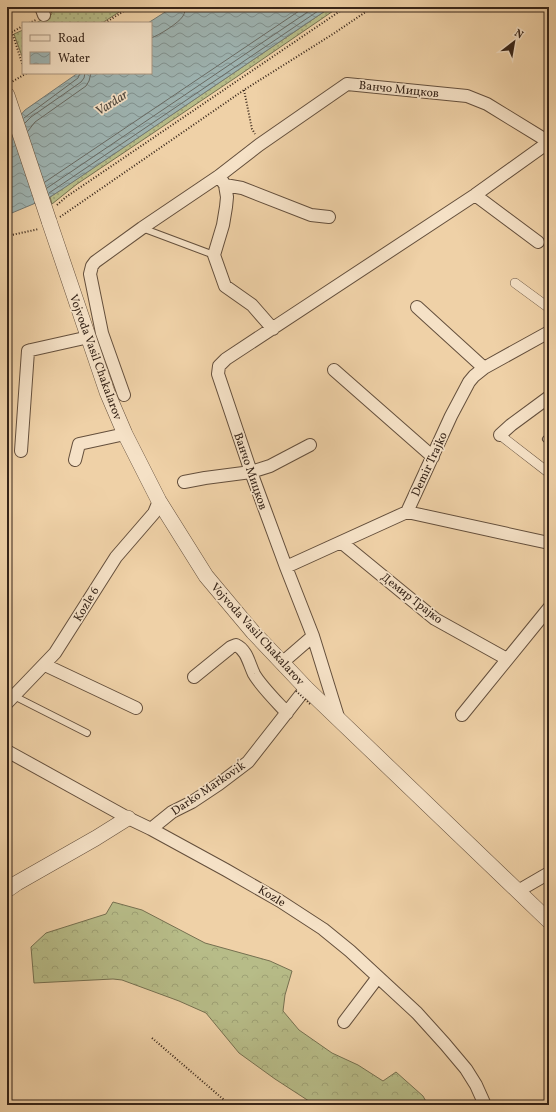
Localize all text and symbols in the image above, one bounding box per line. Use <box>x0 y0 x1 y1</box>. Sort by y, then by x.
legend <box>22 22 152 74</box>
north arrow <box>494 22 534 62</box>
text: N <box>511 26 526 43</box>
text: Road <box>58 31 85 47</box>
text: Water <box>58 51 90 67</box>
street label: Ванчо Мицков <box>358 78 440 102</box>
water label: Vardar <box>92 86 132 121</box>
street label: Vojvoda Vasil Chakalarov <box>65 292 126 423</box>
street label: Demir Trajko <box>408 430 452 499</box>
street label: Ванчо Мицков <box>229 431 271 512</box>
street label: Демир Трајко <box>377 570 446 628</box>
street label: Vojvoda Vasil Chakalarov <box>207 580 308 690</box>
street label: Kozle 6 <box>70 584 103 625</box>
street label: Darko Markoviḱ <box>168 757 249 820</box>
street label: Kozle <box>255 882 288 911</box>

